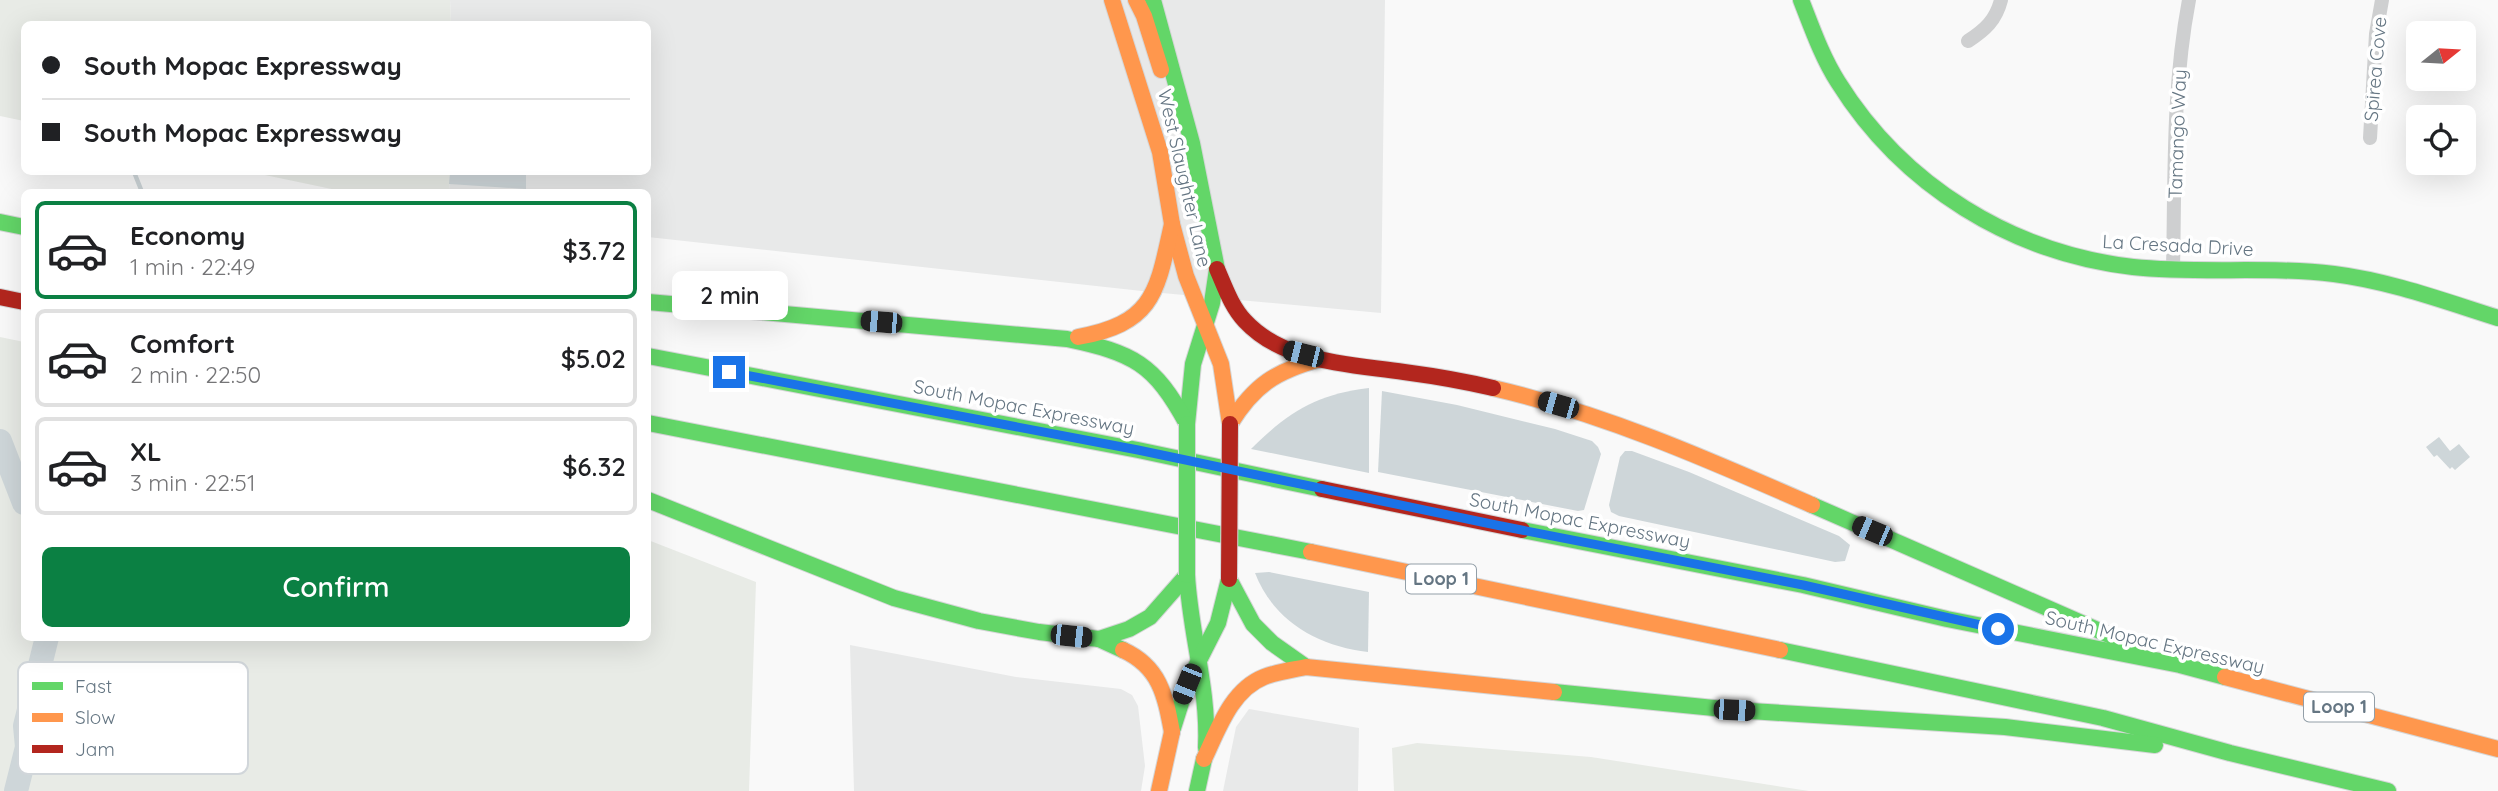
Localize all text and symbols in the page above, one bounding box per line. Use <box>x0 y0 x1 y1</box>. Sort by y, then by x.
street label: Spirea Cove <box>2358 16 2392 122</box>
north arrow <box>2406 21 2476 91</box>
map controls <box>2406 21 2476 175</box>
text: South Mopac Expressway <box>84 49 402 82</box>
street label: Tamango Way <box>2163 69 2191 199</box>
street label: West Slaughter Lane <box>1153 87 1217 269</box>
button: locate <box>2406 105 2476 175</box>
text: South Mopac Expressway <box>84 116 402 149</box>
icon: car <box>46 219 109 282</box>
text: Economy <box>130 219 245 252</box>
street label: La Cresada Drive <box>2102 229 2254 261</box>
text: $3.72 <box>562 234 626 267</box>
text: 1 min · 22:49 <box>130 252 255 281</box>
callout: 2 min <box>671 270 787 320</box>
text: 2 min <box>700 281 760 310</box>
car <box>860 310 903 334</box>
icon: car <box>46 327 109 390</box>
text: Comfort <box>130 327 235 360</box>
car <box>1281 339 1326 369</box>
text: $5.02 <box>561 342 626 375</box>
route end <box>713 356 745 388</box>
text: 2 min · 22:50 <box>130 360 261 389</box>
street label: South Mopac Expressway <box>912 374 1136 440</box>
car <box>1535 389 1582 421</box>
icon: car <box>46 435 109 498</box>
text: XL <box>130 435 162 468</box>
text: $6.32 <box>562 450 626 483</box>
text: 3 min · 22:51 <box>130 468 255 497</box>
street label: South Mopac Expressway <box>1468 487 1692 553</box>
car <box>1849 513 1896 549</box>
button: Confirm <box>42 547 630 627</box>
road number: Loop 1 <box>1406 564 1476 594</box>
street label: South Mopac Expressway <box>2043 605 2267 679</box>
route start <box>1982 613 2014 645</box>
car <box>1050 623 1093 649</box>
car <box>1170 661 1205 707</box>
legend <box>18 662 248 774</box>
text: Fast <box>75 674 112 698</box>
road number: Loop 1 <box>2304 692 2374 722</box>
car <box>1713 698 1756 722</box>
text: Slow <box>75 705 116 729</box>
text: Jam <box>75 737 115 761</box>

